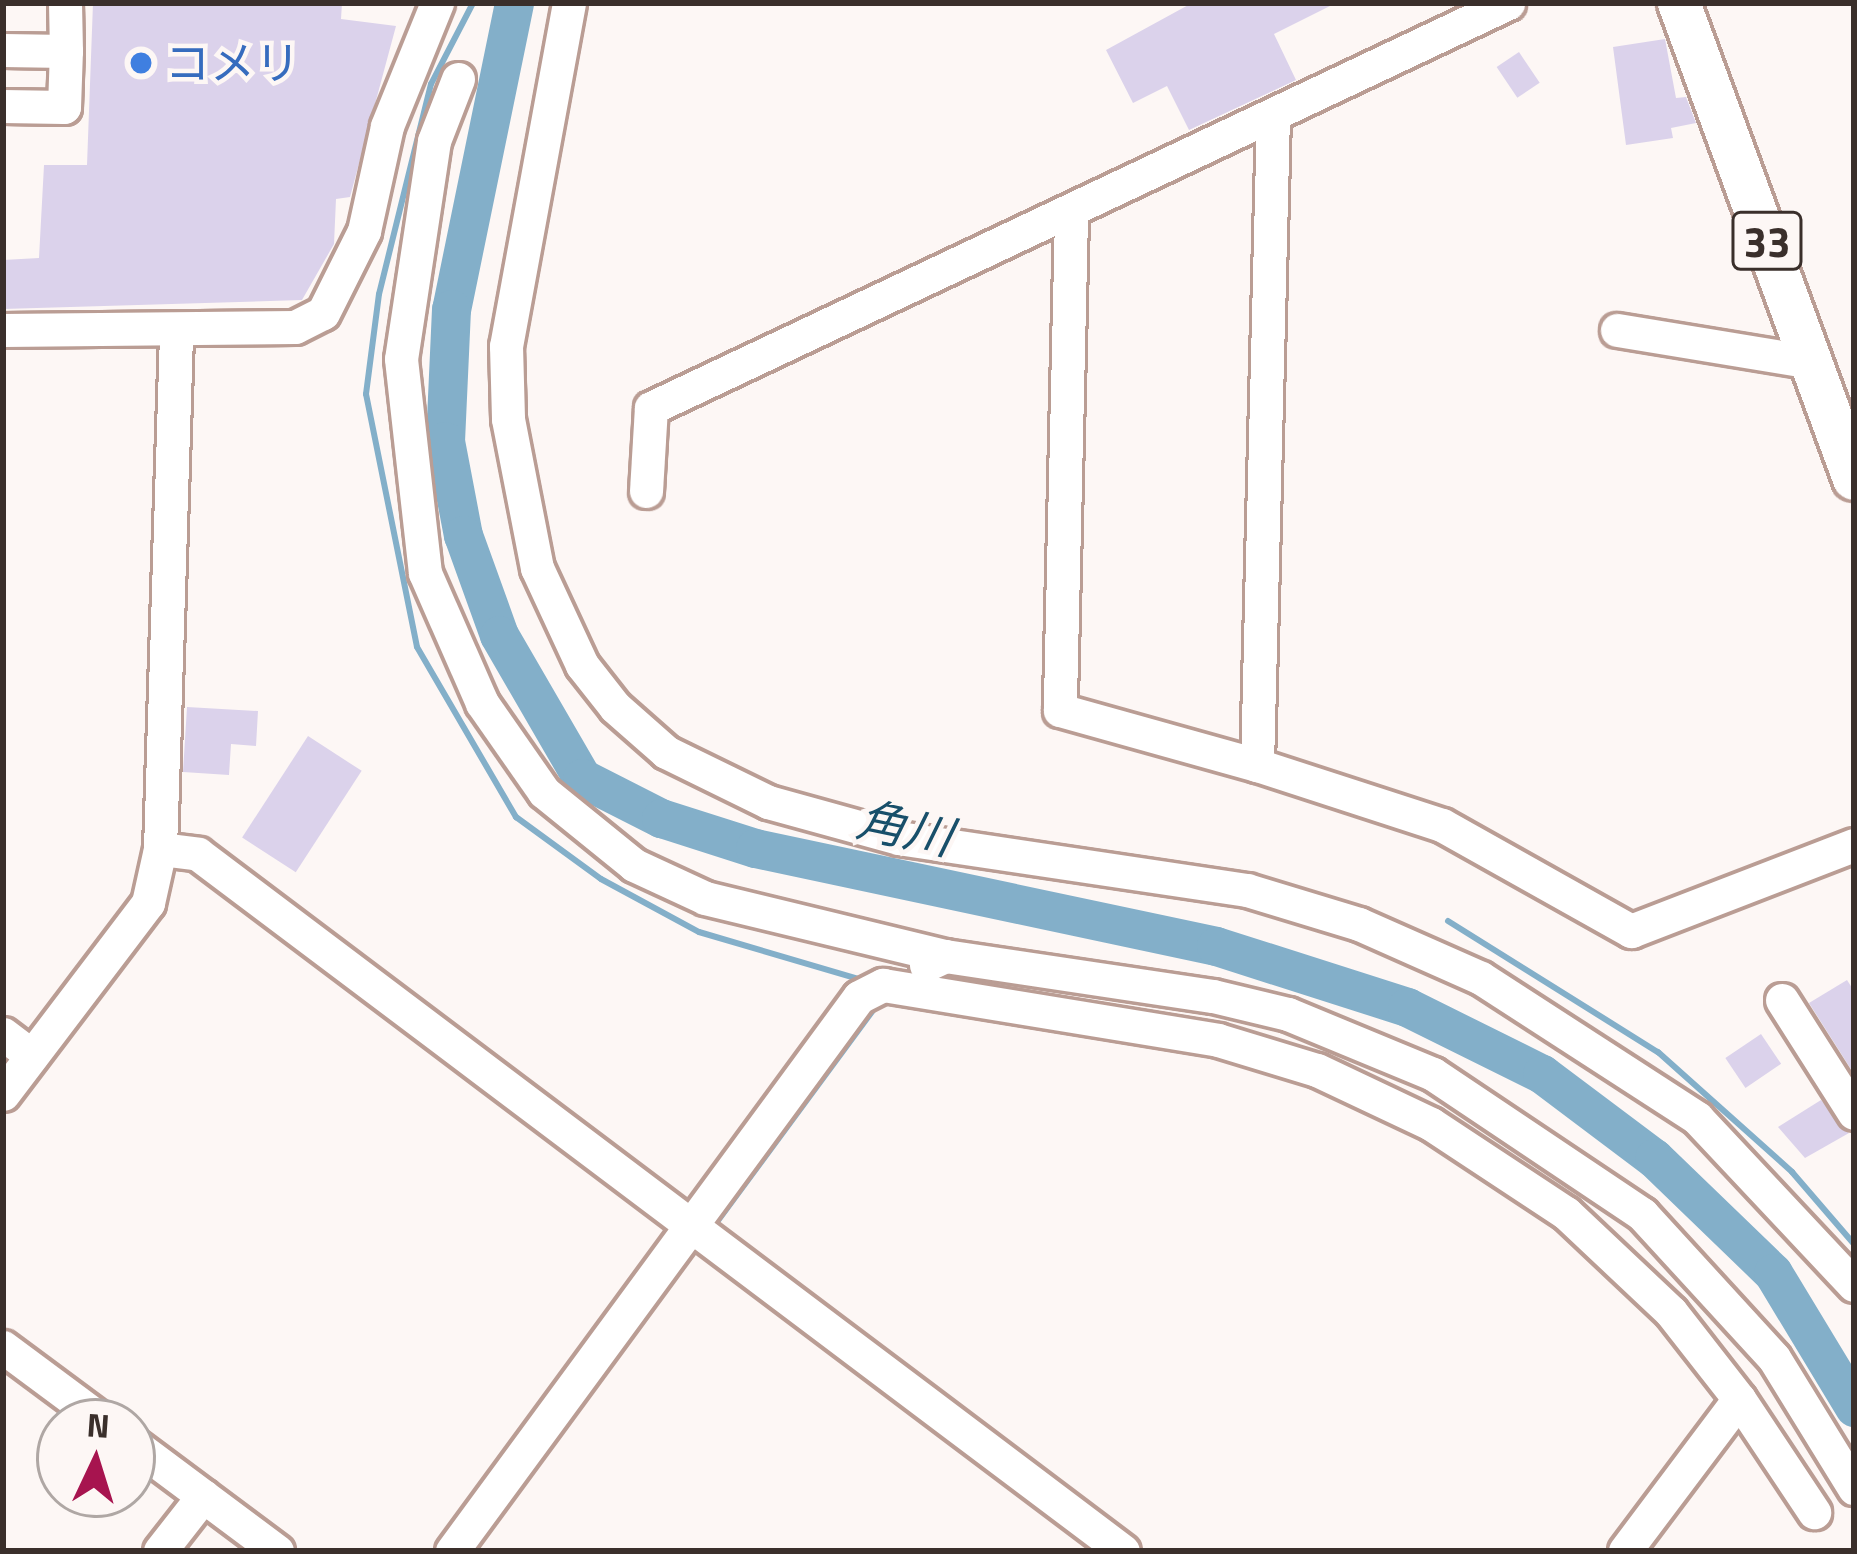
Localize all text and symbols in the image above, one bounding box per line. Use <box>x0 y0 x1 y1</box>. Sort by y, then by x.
place label: コメリ <box>165 36 300 90</box>
marker: コメリ <box>128 50 154 76</box>
road number: 33 <box>1731 205 1803 277</box>
water label: 角川 <box>852 790 958 866</box>
north arrow <box>36 1398 156 1518</box>
text: N <box>85 1399 111 1451</box>

